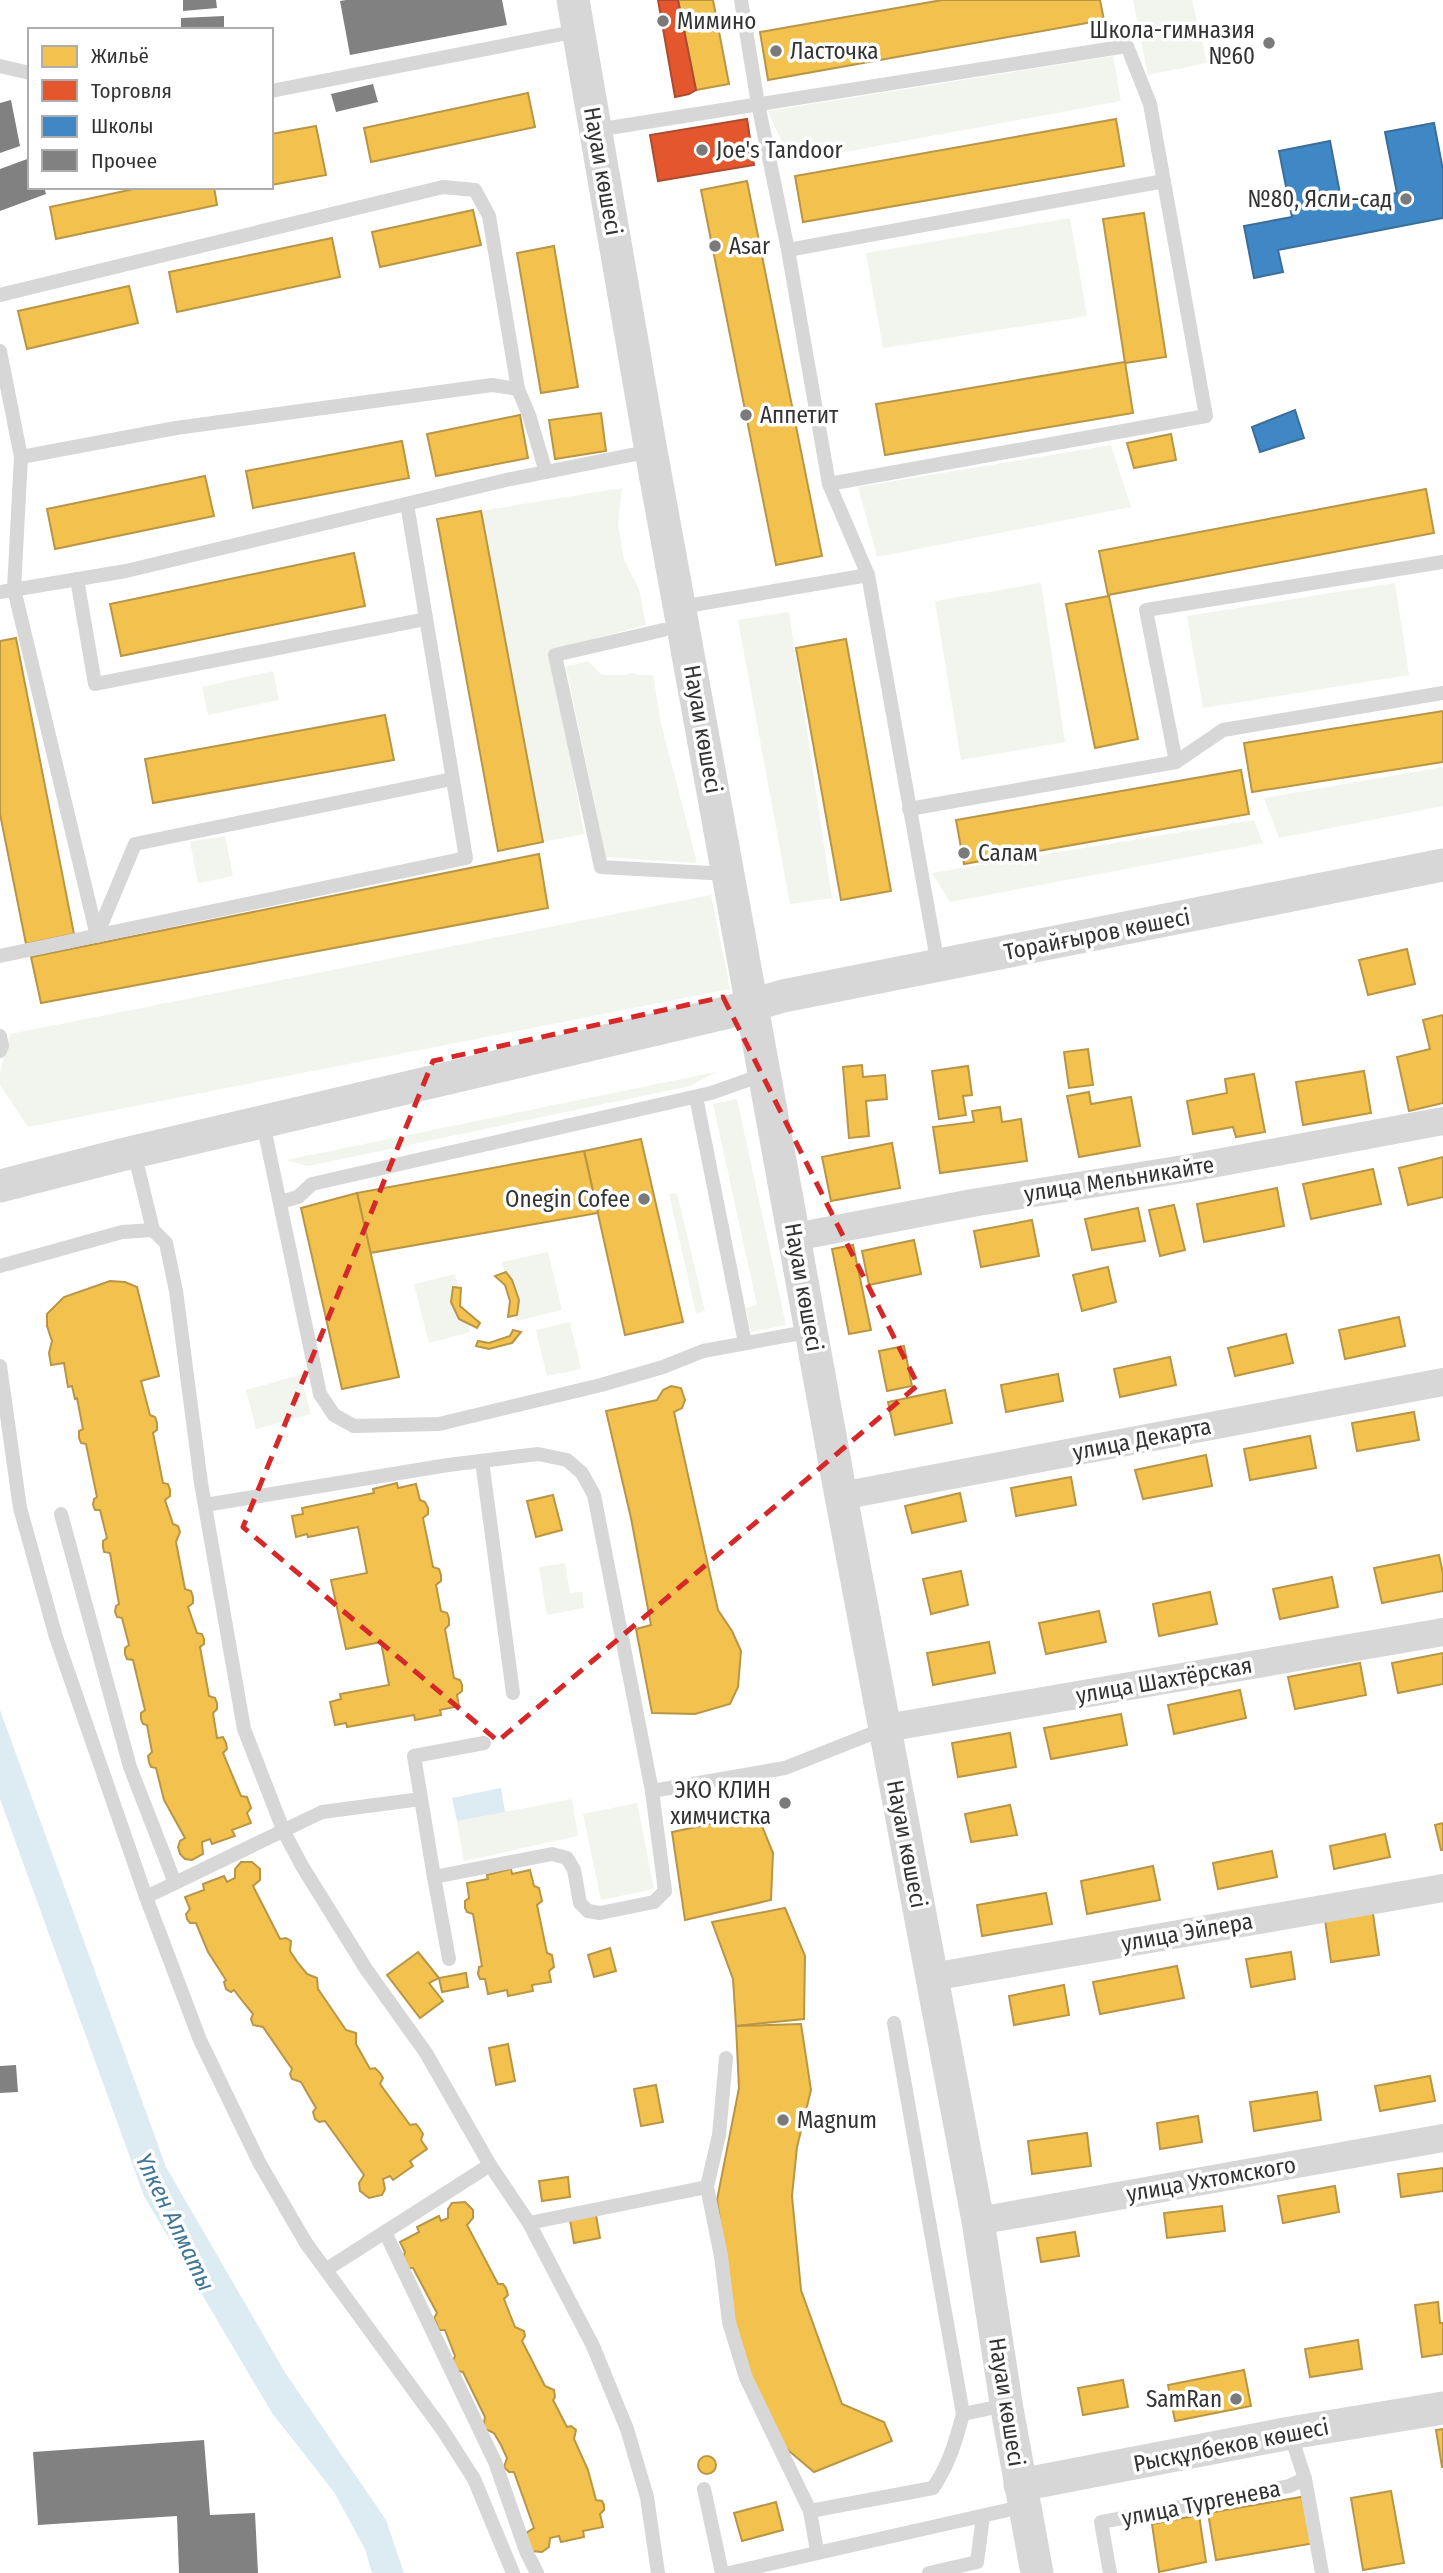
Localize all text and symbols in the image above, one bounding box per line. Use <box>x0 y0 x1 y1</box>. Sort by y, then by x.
place label: Мимино <box>677 7 756 35</box>
marker: Мимино <box>655 13 671 29</box>
place label: Школа-гимназия №60 <box>1090 16 1255 70</box>
legend <box>28 28 273 189</box>
marker: Школа-гимназия №60 <box>1261 35 1277 51</box>
place label: Ласточка <box>790 37 879 65</box>
text: Жильё <box>91 43 149 69</box>
marker: Ласточка <box>768 43 784 59</box>
text: Торговля <box>91 78 172 104</box>
street label: Науаи көшесі <box>578 105 628 237</box>
text: Школы <box>91 113 154 139</box>
place label: Joe's Tandoor <box>716 136 843 164</box>
marker: Joe's Tandoor <box>694 142 710 158</box>
text: Прочее <box>91 148 157 174</box>
place label: №80, Ясли-сад <box>1248 185 1392 213</box>
marker: №80, Ясли-сад <box>1398 191 1414 207</box>
place label: Asar <box>729 232 770 260</box>
marker: Asar <box>707 238 723 254</box>
place label: Аппетит <box>760 401 839 429</box>
marker: Аппетит <box>738 407 754 423</box>
street label: Науаи көшесі <box>678 663 728 795</box>
place label: Салам <box>978 839 1038 867</box>
marker: Салам <box>956 845 972 861</box>
street label: Торайғыров көшесі <box>1002 902 1192 966</box>
street label: улица Мельникайте <box>1022 1150 1216 1208</box>
place label: Onegin Cofee <box>505 1185 630 1213</box>
marker: Onegin Cofee <box>636 1191 652 1207</box>
street label: Науаи көшесі <box>779 1221 829 1353</box>
street label: улица Декарта <box>1070 1412 1214 1466</box>
street label: улица Шахтёрская <box>1074 1651 1254 1709</box>
place label: ЭКО КЛИН химчистка <box>670 1776 771 1830</box>
street label: Науаи көшесі <box>881 1778 933 1910</box>
marker: ЭКО КЛИН химчистка <box>777 1795 793 1811</box>
street label: улица Эйлера <box>1119 1907 1255 1957</box>
place label: Magnum <box>797 2106 877 2134</box>
marker: Magnum <box>775 2112 791 2128</box>
water label: Үлкен Алматы <box>130 2149 220 2295</box>
street label: улица Ухтомского <box>1124 2150 1298 2208</box>
street label: Науаи көшесі <box>983 2336 1031 2468</box>
place label: SamRan <box>1146 2385 1222 2413</box>
marker: SamRan <box>1228 2391 1244 2407</box>
street label: Рысқұлбеков көшесі <box>1131 2412 1331 2478</box>
street label: улица Тургенева <box>1119 2474 1283 2532</box>

